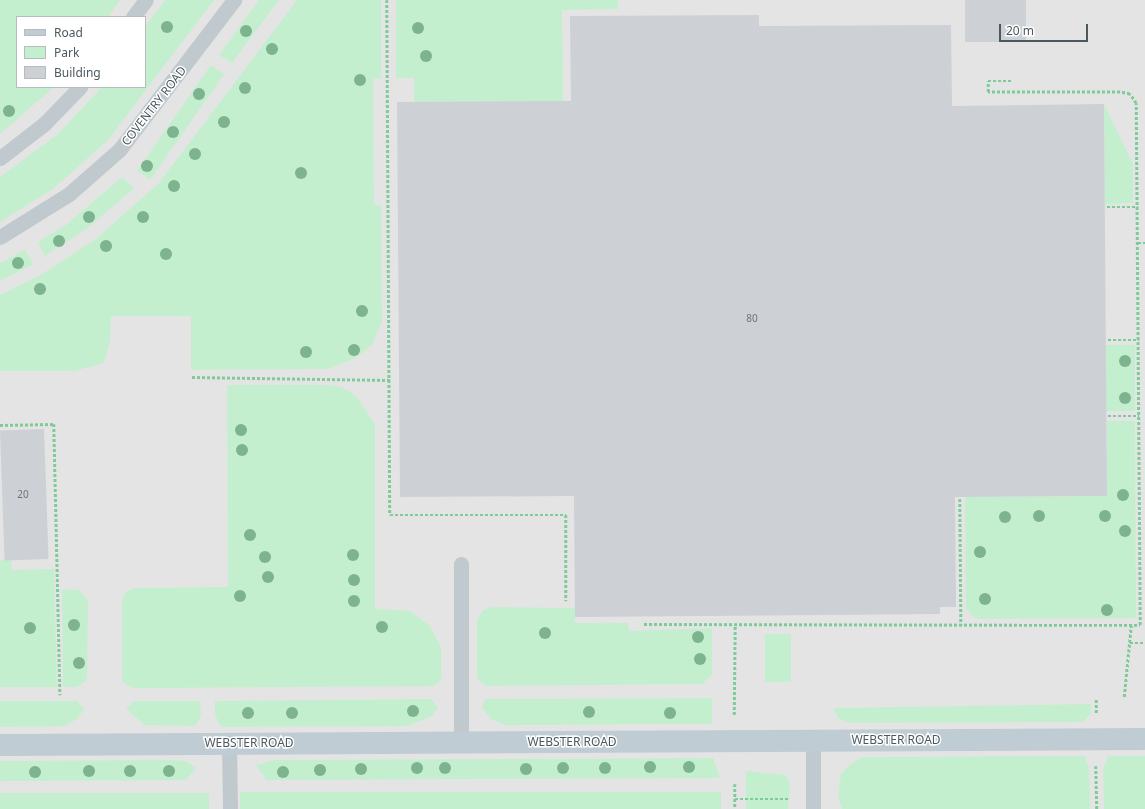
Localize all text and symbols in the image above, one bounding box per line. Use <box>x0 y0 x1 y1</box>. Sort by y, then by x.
legend <box>16 16 146 88</box>
scale bar <box>1001 16 1090 42</box>
text: 20 m <box>1006 22 1034 39</box>
text: Road <box>54 24 83 41</box>
text: Park <box>54 44 79 61</box>
street label: COVENTRY ROAD <box>119 63 189 149</box>
text: Building <box>54 64 101 81</box>
house number: 80 <box>746 313 758 325</box>
house number: 20 <box>17 489 29 501</box>
street label: WEBSTER ROAD <box>851 733 941 747</box>
street label: WEBSTER ROAD <box>527 735 617 749</box>
street label: WEBSTER ROAD <box>204 736 294 750</box>

